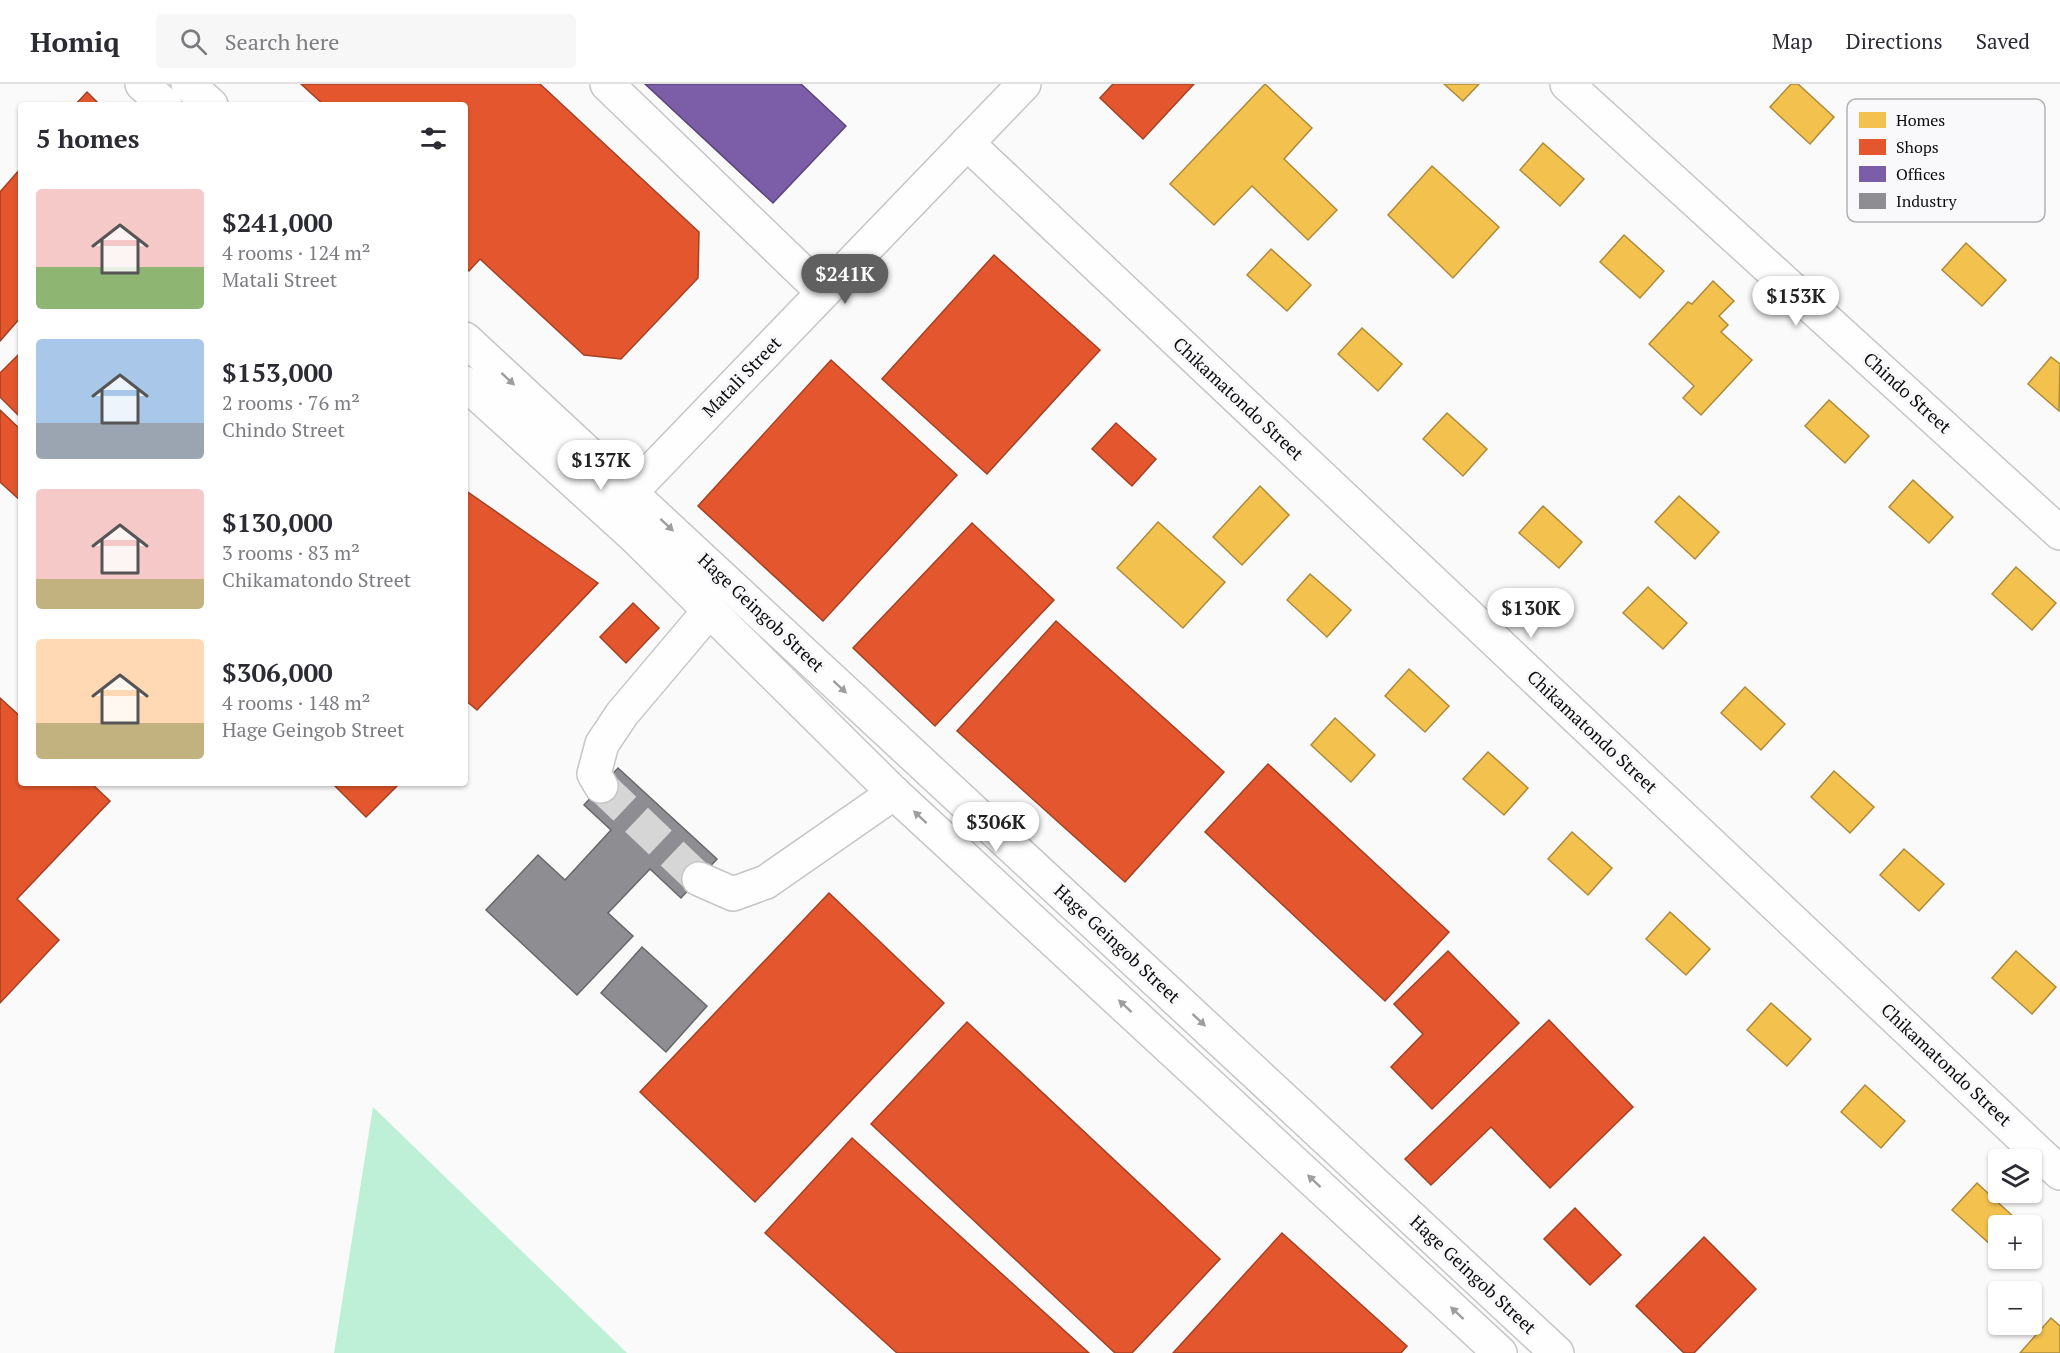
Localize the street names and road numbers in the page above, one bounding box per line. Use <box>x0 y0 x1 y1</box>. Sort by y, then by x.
street label: Matali Street <box>697 330 786 422</box>
street label: Chikamatondo Street <box>1168 331 1309 465</box>
street label: Chindo Street <box>1859 346 1957 438</box>
street label: Hage Geingob Street <box>693 547 830 677</box>
street label: Chikamatondo Street <box>1522 664 1663 798</box>
street label: Hage Geingob Street <box>1049 878 1186 1008</box>
street label: Chikamatondo Street <box>1876 997 2017 1131</box>
street label: Hage Geingob Street <box>1405 1209 1542 1339</box>

